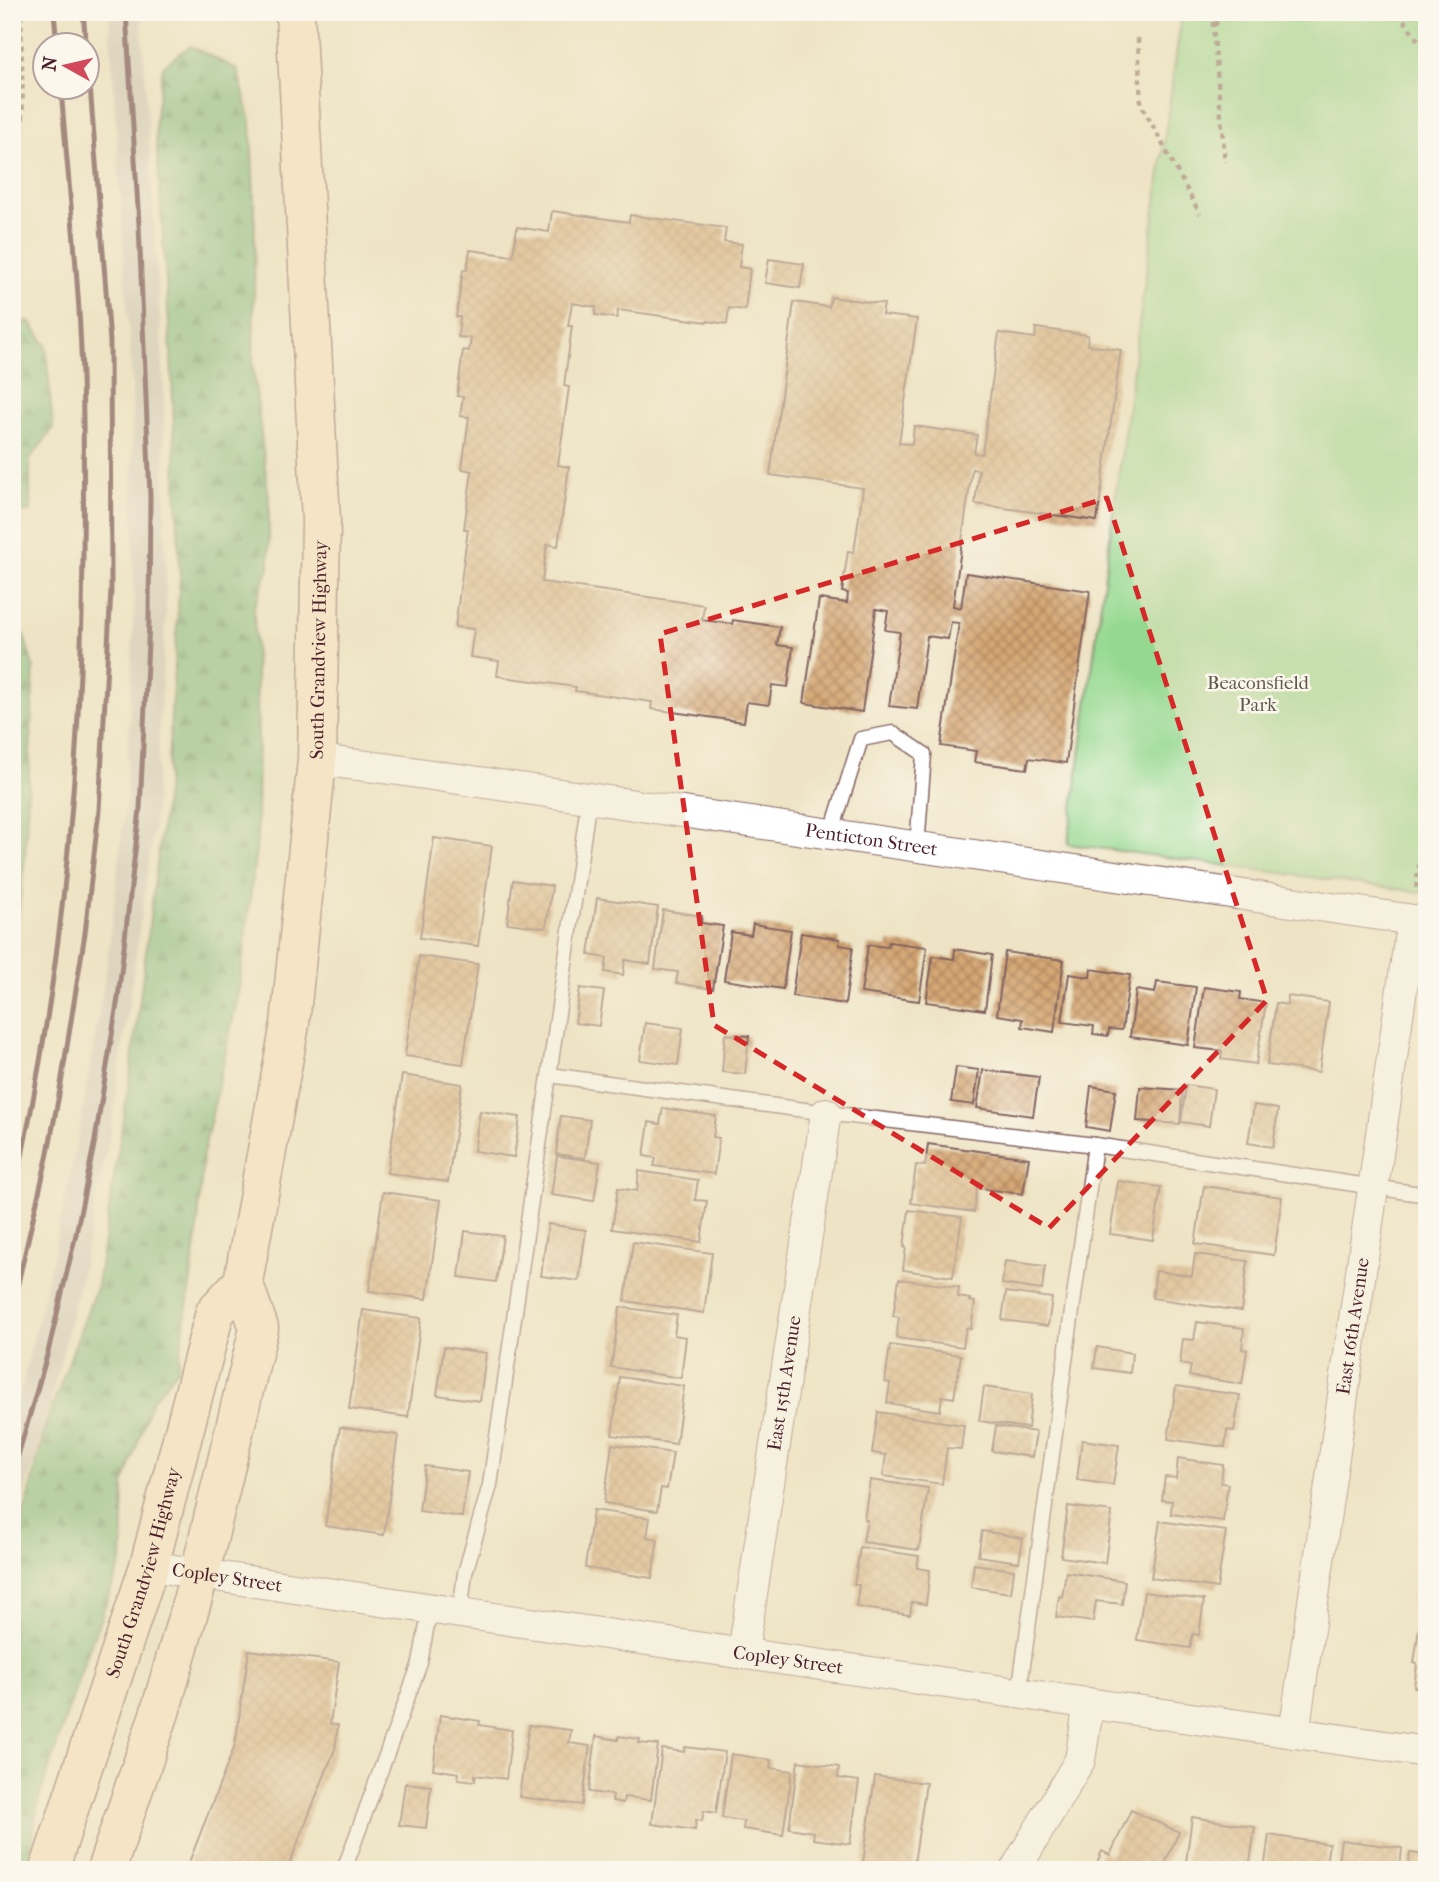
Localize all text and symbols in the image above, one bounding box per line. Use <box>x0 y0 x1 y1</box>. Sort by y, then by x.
north arrow <box>32 32 102 102</box>
text: N <box>38 55 62 72</box>
street label: South Grandview Highway <box>306 539 332 760</box>
park label: Beaconsfield Park <box>1207 672 1310 716</box>
street label: Penticton Street <box>804 819 939 861</box>
street label: East 16th Avenue <box>1332 1256 1374 1396</box>
street label: East 15th Avenue <box>763 1314 806 1452</box>
street label: South Grandview Highway <box>102 1464 185 1681</box>
street label: Copley Street <box>170 1559 284 1597</box>
street label: Copley Street <box>731 1641 845 1679</box>

